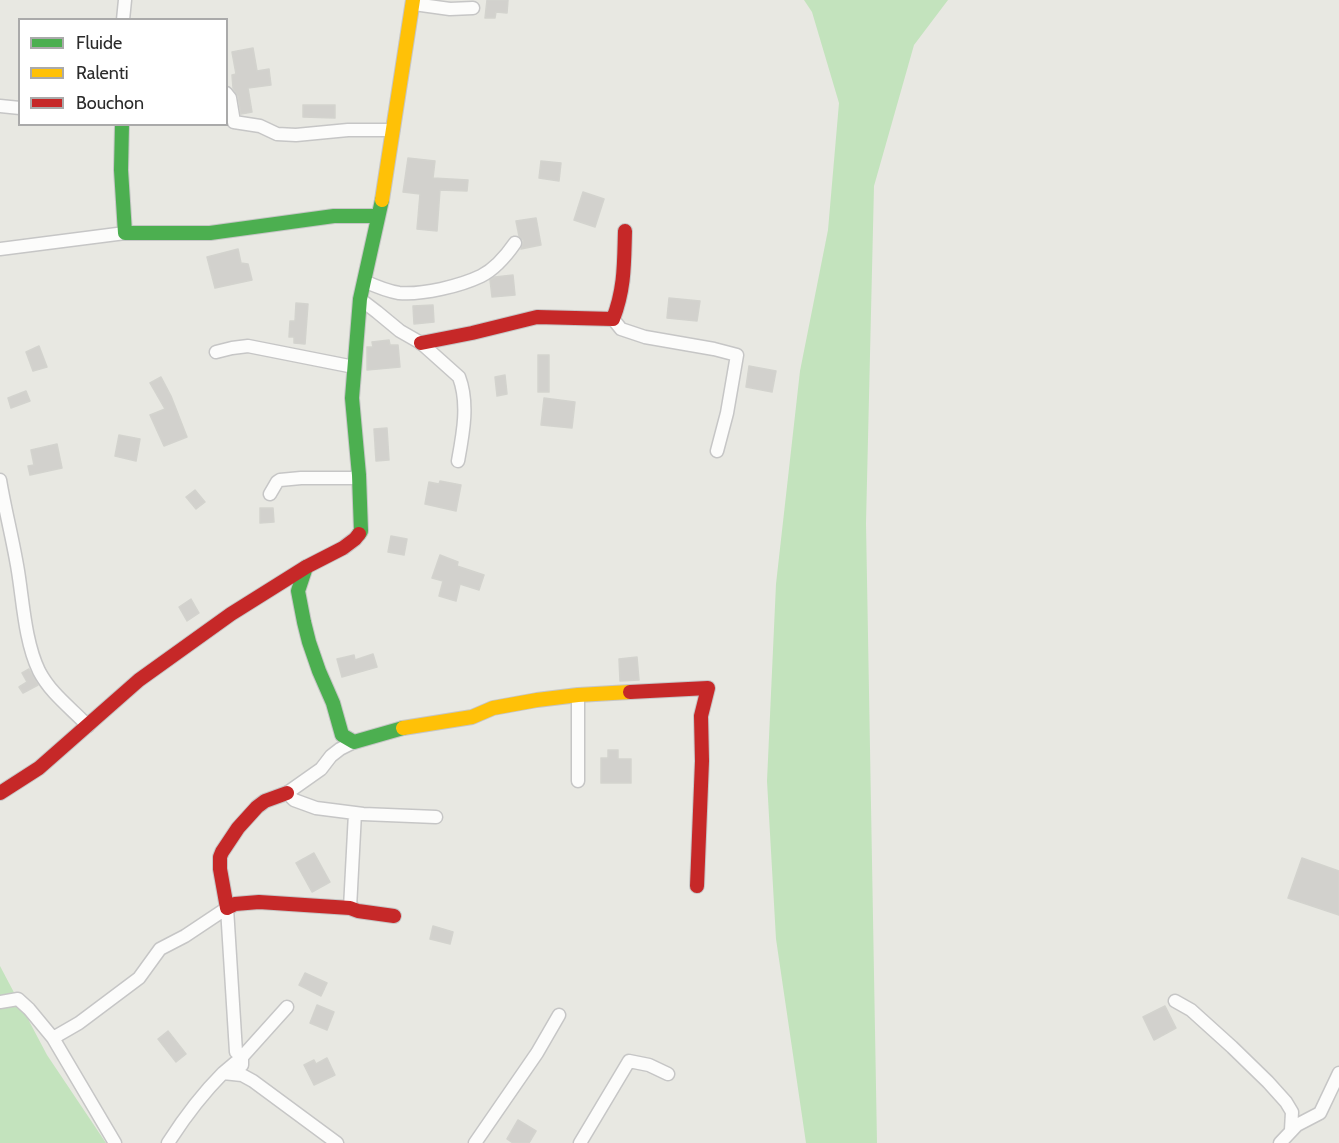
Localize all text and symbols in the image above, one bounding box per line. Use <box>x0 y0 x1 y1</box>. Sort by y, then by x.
legend <box>18 18 228 126</box>
text: Fluide <box>76 32 122 54</box>
text: Ralenti <box>76 62 129 84</box>
text: Bouchon <box>76 92 144 114</box>

